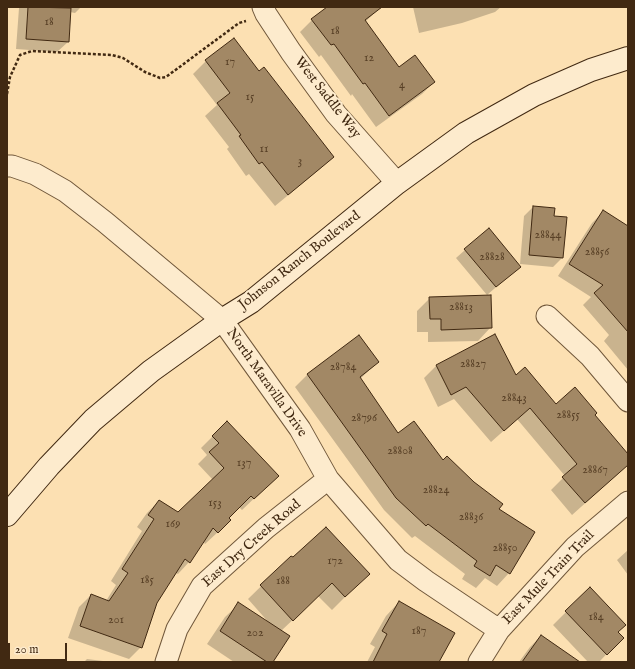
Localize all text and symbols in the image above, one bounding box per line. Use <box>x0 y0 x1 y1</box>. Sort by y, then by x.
house number: 18 <box>44 16 54 30</box>
house number: 18 <box>330 25 340 39</box>
house number: 12 <box>364 52 374 66</box>
street label: West Saddle Way <box>290 54 364 142</box>
house number: 17 <box>225 56 235 70</box>
house number: 4 <box>399 79 405 93</box>
house number: 15 <box>246 91 254 105</box>
house number: 11 <box>260 143 268 157</box>
house number: 3 <box>298 155 302 169</box>
street label: Johnson Ranch Boulevard <box>236 208 364 314</box>
house number: 28844 <box>535 229 561 243</box>
house number: 28856 <box>585 246 609 260</box>
house number: 28828 <box>479 251 505 265</box>
house number: 28813 <box>449 301 473 315</box>
street label: North Maravilla Drive <box>222 325 310 441</box>
house number: 28827 <box>460 358 486 372</box>
house number: 28784 <box>330 361 356 375</box>
house number: 28843 <box>501 392 527 406</box>
house number: 28855 <box>556 409 580 423</box>
house number: 28796 <box>351 412 377 426</box>
house number: 28808 <box>387 445 413 459</box>
house number: 137 <box>237 457 251 471</box>
house number: 28867 <box>582 464 608 478</box>
house number: 28824 <box>423 484 449 498</box>
street label: East Dry Creek Road <box>199 497 305 591</box>
house number: 153 <box>208 497 222 511</box>
house number: 28836 <box>459 511 483 525</box>
house number: 169 <box>166 518 180 532</box>
street label: East Mule Train Trail <box>500 527 598 629</box>
house number: 28850 <box>492 542 518 556</box>
house number: 172 <box>327 555 343 569</box>
house number: 185 <box>140 574 154 588</box>
house number: 188 <box>276 575 290 589</box>
house number: 184 <box>588 611 604 625</box>
house number: 201 <box>108 614 124 628</box>
house number: 187 <box>412 625 426 639</box>
house number: 202 <box>246 627 264 641</box>
scale bar <box>10 635 69 661</box>
text: 20 m <box>15 642 38 657</box>

